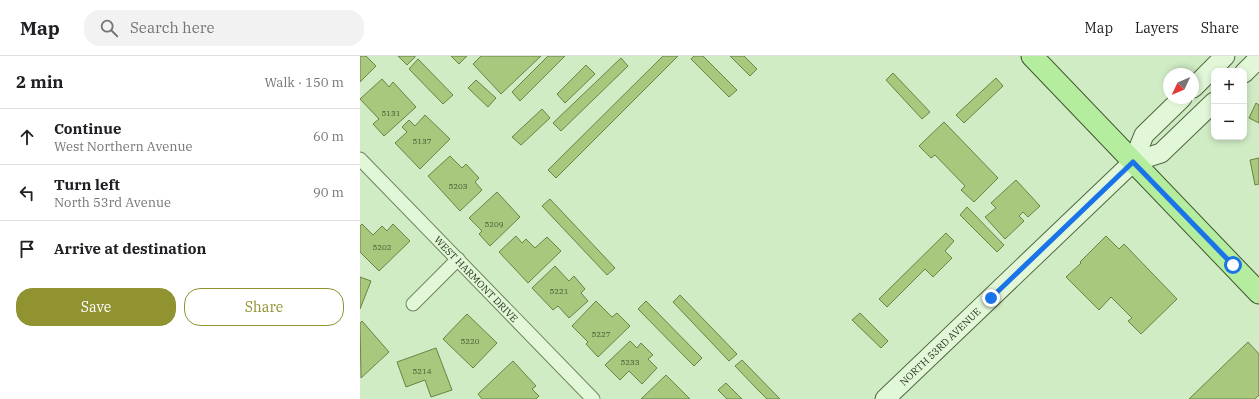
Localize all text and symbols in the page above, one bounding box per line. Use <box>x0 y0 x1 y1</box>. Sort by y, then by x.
search box <box>84 10 364 46</box>
text: Map <box>20 16 60 40</box>
icon: search <box>98 17 120 39</box>
text: Search here <box>130 18 214 37</box>
text: Map <box>1085 19 1113 37</box>
text: Layers <box>1135 19 1179 37</box>
text: Share <box>1201 19 1239 37</box>
north arrow <box>1163 68 1199 104</box>
map controls <box>1211 68 1247 140</box>
button: + <box>1211 68 1247 104</box>
text: 2 min <box>16 71 64 93</box>
text: Walk · 150 m <box>265 74 344 91</box>
button: − <box>1211 104 1247 140</box>
house number: 5131 <box>381 108 401 118</box>
text: Continue <box>54 119 121 138</box>
icon: ahead <box>16 126 38 148</box>
text: 60 m <box>313 128 344 145</box>
house number: 5137 <box>412 136 432 146</box>
text: West Northern Avenue <box>54 138 193 155</box>
text: Turn left <box>54 175 120 194</box>
house number: 5203 <box>448 181 468 191</box>
icon: left <box>16 182 38 204</box>
text: 90 m <box>313 184 344 201</box>
text: North 53rd Avenue <box>54 194 171 211</box>
house number: 5209 <box>484 219 504 229</box>
street label: WEST HARMONT DRIVE <box>431 233 521 325</box>
icon: arrive <box>16 238 38 260</box>
text: Arrive at destination <box>54 239 206 258</box>
house number: 5202 <box>372 242 392 252</box>
route start <box>1224 256 1242 274</box>
house number: 5221 <box>549 286 569 296</box>
button: Save <box>16 288 176 326</box>
button: Share <box>184 288 344 326</box>
route end <box>982 289 1000 307</box>
street label: NORTH 53RD AVENUE <box>897 305 984 389</box>
house number: 5227 <box>591 329 611 339</box>
house number: 5220 <box>460 336 480 346</box>
house number: 5233 <box>620 357 640 367</box>
house number: 5214 <box>412 366 432 376</box>

